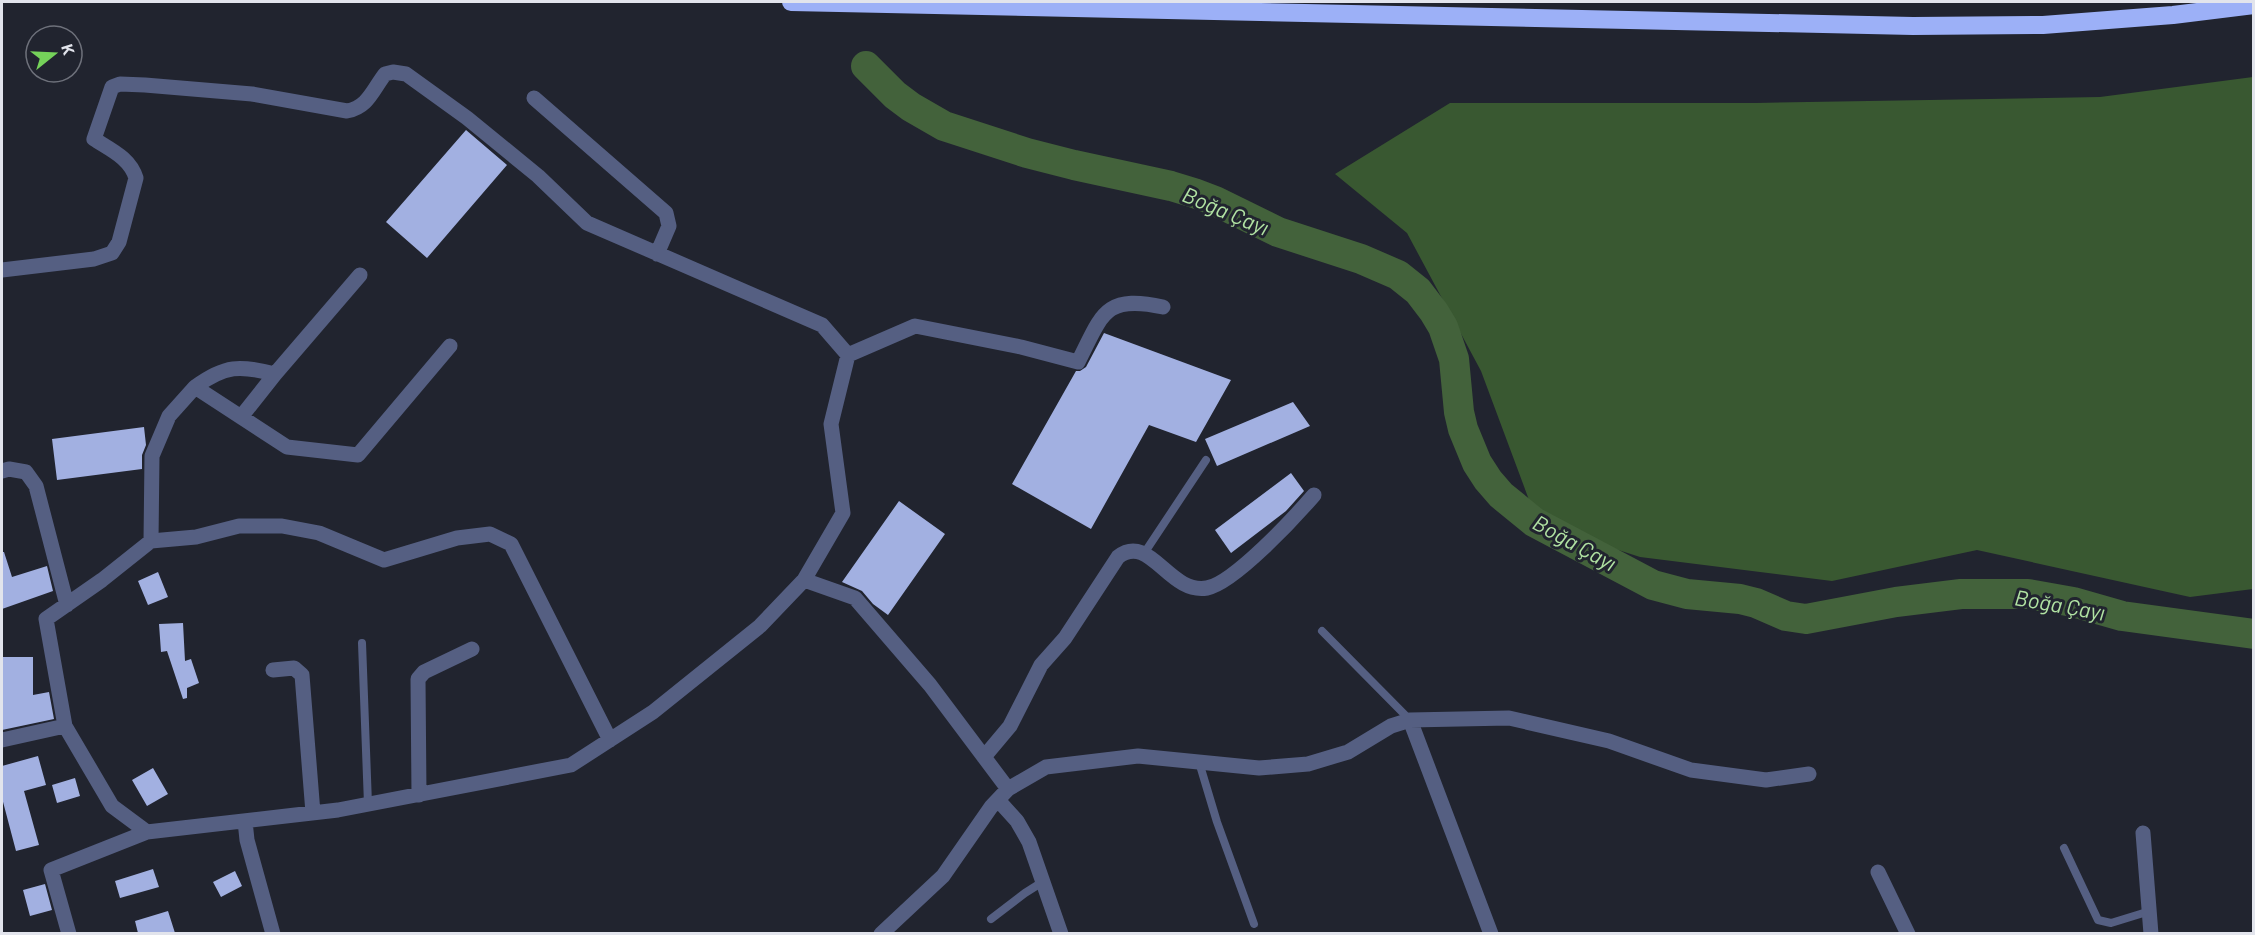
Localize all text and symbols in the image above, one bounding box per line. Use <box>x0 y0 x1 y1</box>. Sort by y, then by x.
north arrow <box>24 24 84 84</box>
text: K <box>58 42 79 57</box>
water label: Boğa Çayı <box>1179 180 1273 240</box>
water label: Boğa Çayı <box>1529 509 1621 575</box>
water label: Boğa Çayı <box>2013 583 2107 625</box>

